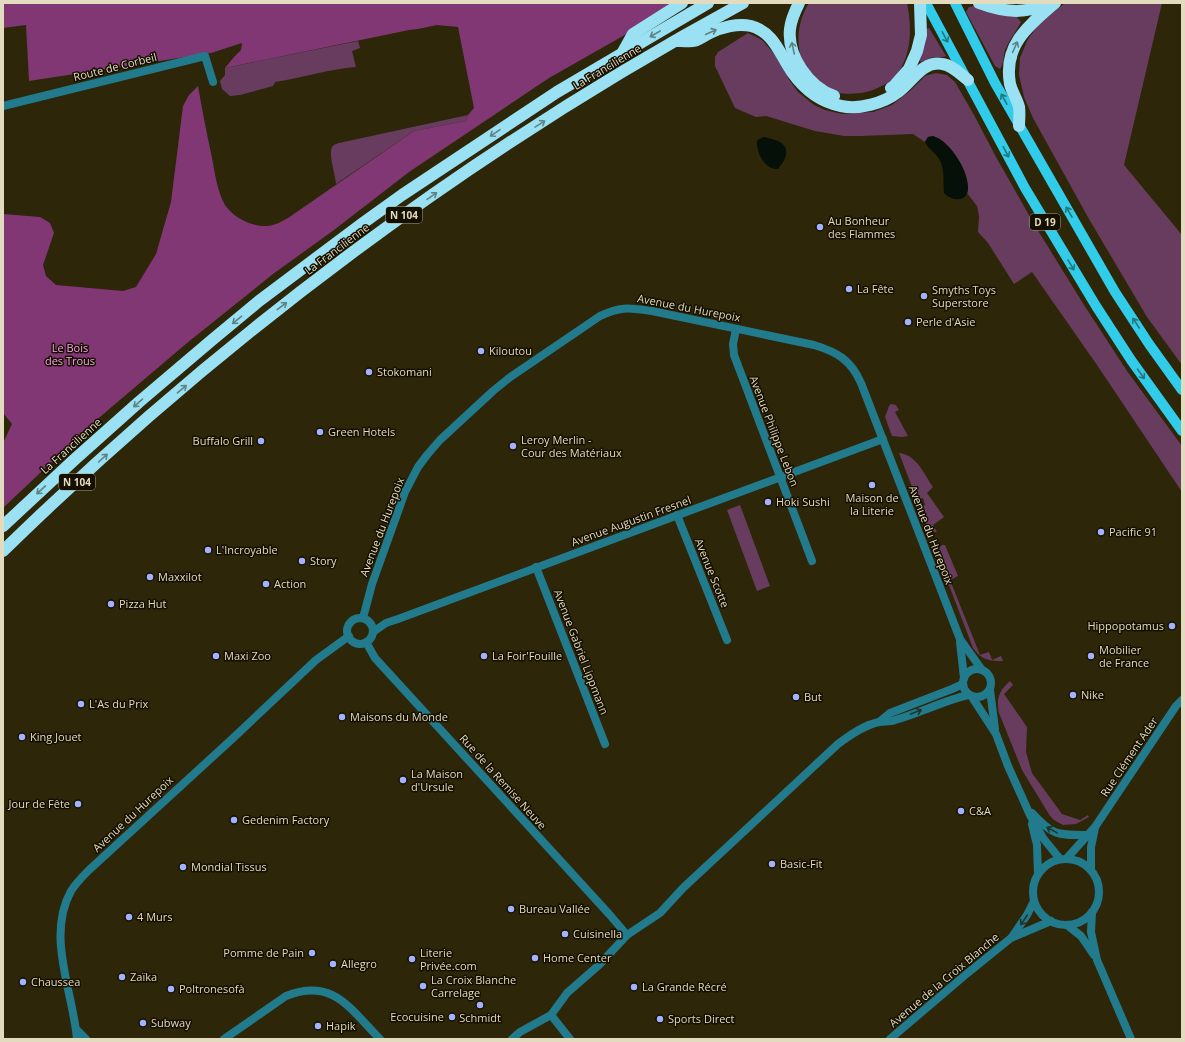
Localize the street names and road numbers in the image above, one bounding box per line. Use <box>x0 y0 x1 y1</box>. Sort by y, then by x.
street label: La Francilienne <box>570 40 644 93</box>
street label: Route de Corbeil <box>72 49 158 84</box>
road number: N 104 <box>386 207 422 223</box>
road number: D 19 <box>1030 214 1060 230</box>
street label: La Francilienne <box>301 219 372 278</box>
street label: Avenue du Hurepoix <box>636 290 742 325</box>
street label: Avenue Philippe Lebon <box>746 373 802 488</box>
street label: La Francilienne <box>37 414 104 477</box>
road number: N 104 <box>59 474 95 490</box>
street label: Avenue du Hurepoix <box>356 475 407 578</box>
street label: Avenue du Hurepoix <box>906 483 957 587</box>
street label: Avenue Augustin Fresnel <box>569 492 693 549</box>
street label: Avenue Scotte <box>692 536 733 610</box>
street label: Avenue Gabriel Lippmann <box>551 587 612 717</box>
street label: Rue Clément Ader <box>1096 714 1161 799</box>
street label: Rue de la Remise Neuve <box>457 731 550 832</box>
street label: Avenue du Hurepoix <box>89 772 176 855</box>
street label: Avenue de la Croix Blanche <box>886 929 1002 1030</box>

